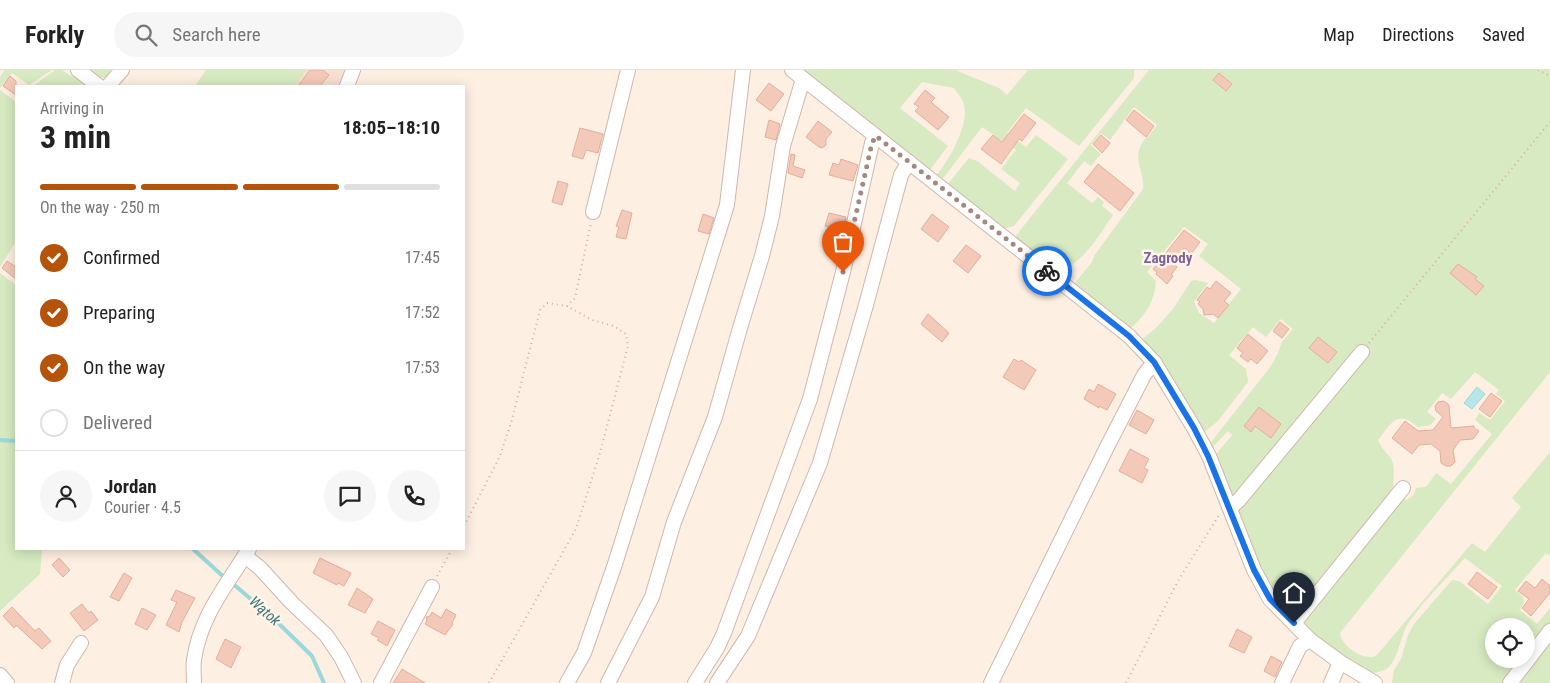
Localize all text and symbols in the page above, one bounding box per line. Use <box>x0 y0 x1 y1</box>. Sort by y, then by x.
search box <box>114 12 464 57</box>
text: Forkly <box>25 21 84 49</box>
icon: search <box>132 21 160 49</box>
text: Search here <box>172 23 261 46</box>
text: Map <box>1323 24 1354 45</box>
text: Directions <box>1382 24 1454 45</box>
text: Saved <box>1482 24 1525 45</box>
text: Arriving in <box>40 99 104 118</box>
text: 18:05–18:10 <box>342 116 440 139</box>
text: 3 min <box>40 118 111 156</box>
text: On the way · 250 m <box>40 198 160 217</box>
pin <box>822 221 864 272</box>
icon: bag <box>829 228 857 256</box>
icon: check <box>40 244 68 272</box>
text: Confirmed <box>83 246 160 269</box>
courier <box>1022 246 1072 296</box>
text: 17:45 <box>405 248 440 267</box>
district label: Zagrody <box>1144 249 1193 267</box>
icon: bike <box>1033 257 1061 285</box>
icon: check <box>40 299 68 327</box>
text: Preparing <box>83 301 155 324</box>
text: 17:52 <box>405 303 440 322</box>
icon: check <box>40 354 68 382</box>
text: On the way <box>83 356 165 379</box>
text: 17:53 <box>405 358 440 377</box>
text: Delivered <box>83 411 152 434</box>
button: person <box>40 470 92 522</box>
button: chat <box>324 470 376 522</box>
button: phone <box>388 470 440 522</box>
text: Jordan <box>104 475 157 498</box>
text: Courier · 4.5 <box>104 498 181 517</box>
pin <box>1273 572 1315 623</box>
icon: home <box>1280 579 1308 607</box>
water label: Wątok <box>246 592 285 630</box>
map controls <box>1485 618 1535 668</box>
button: locate <box>1485 618 1535 668</box>

